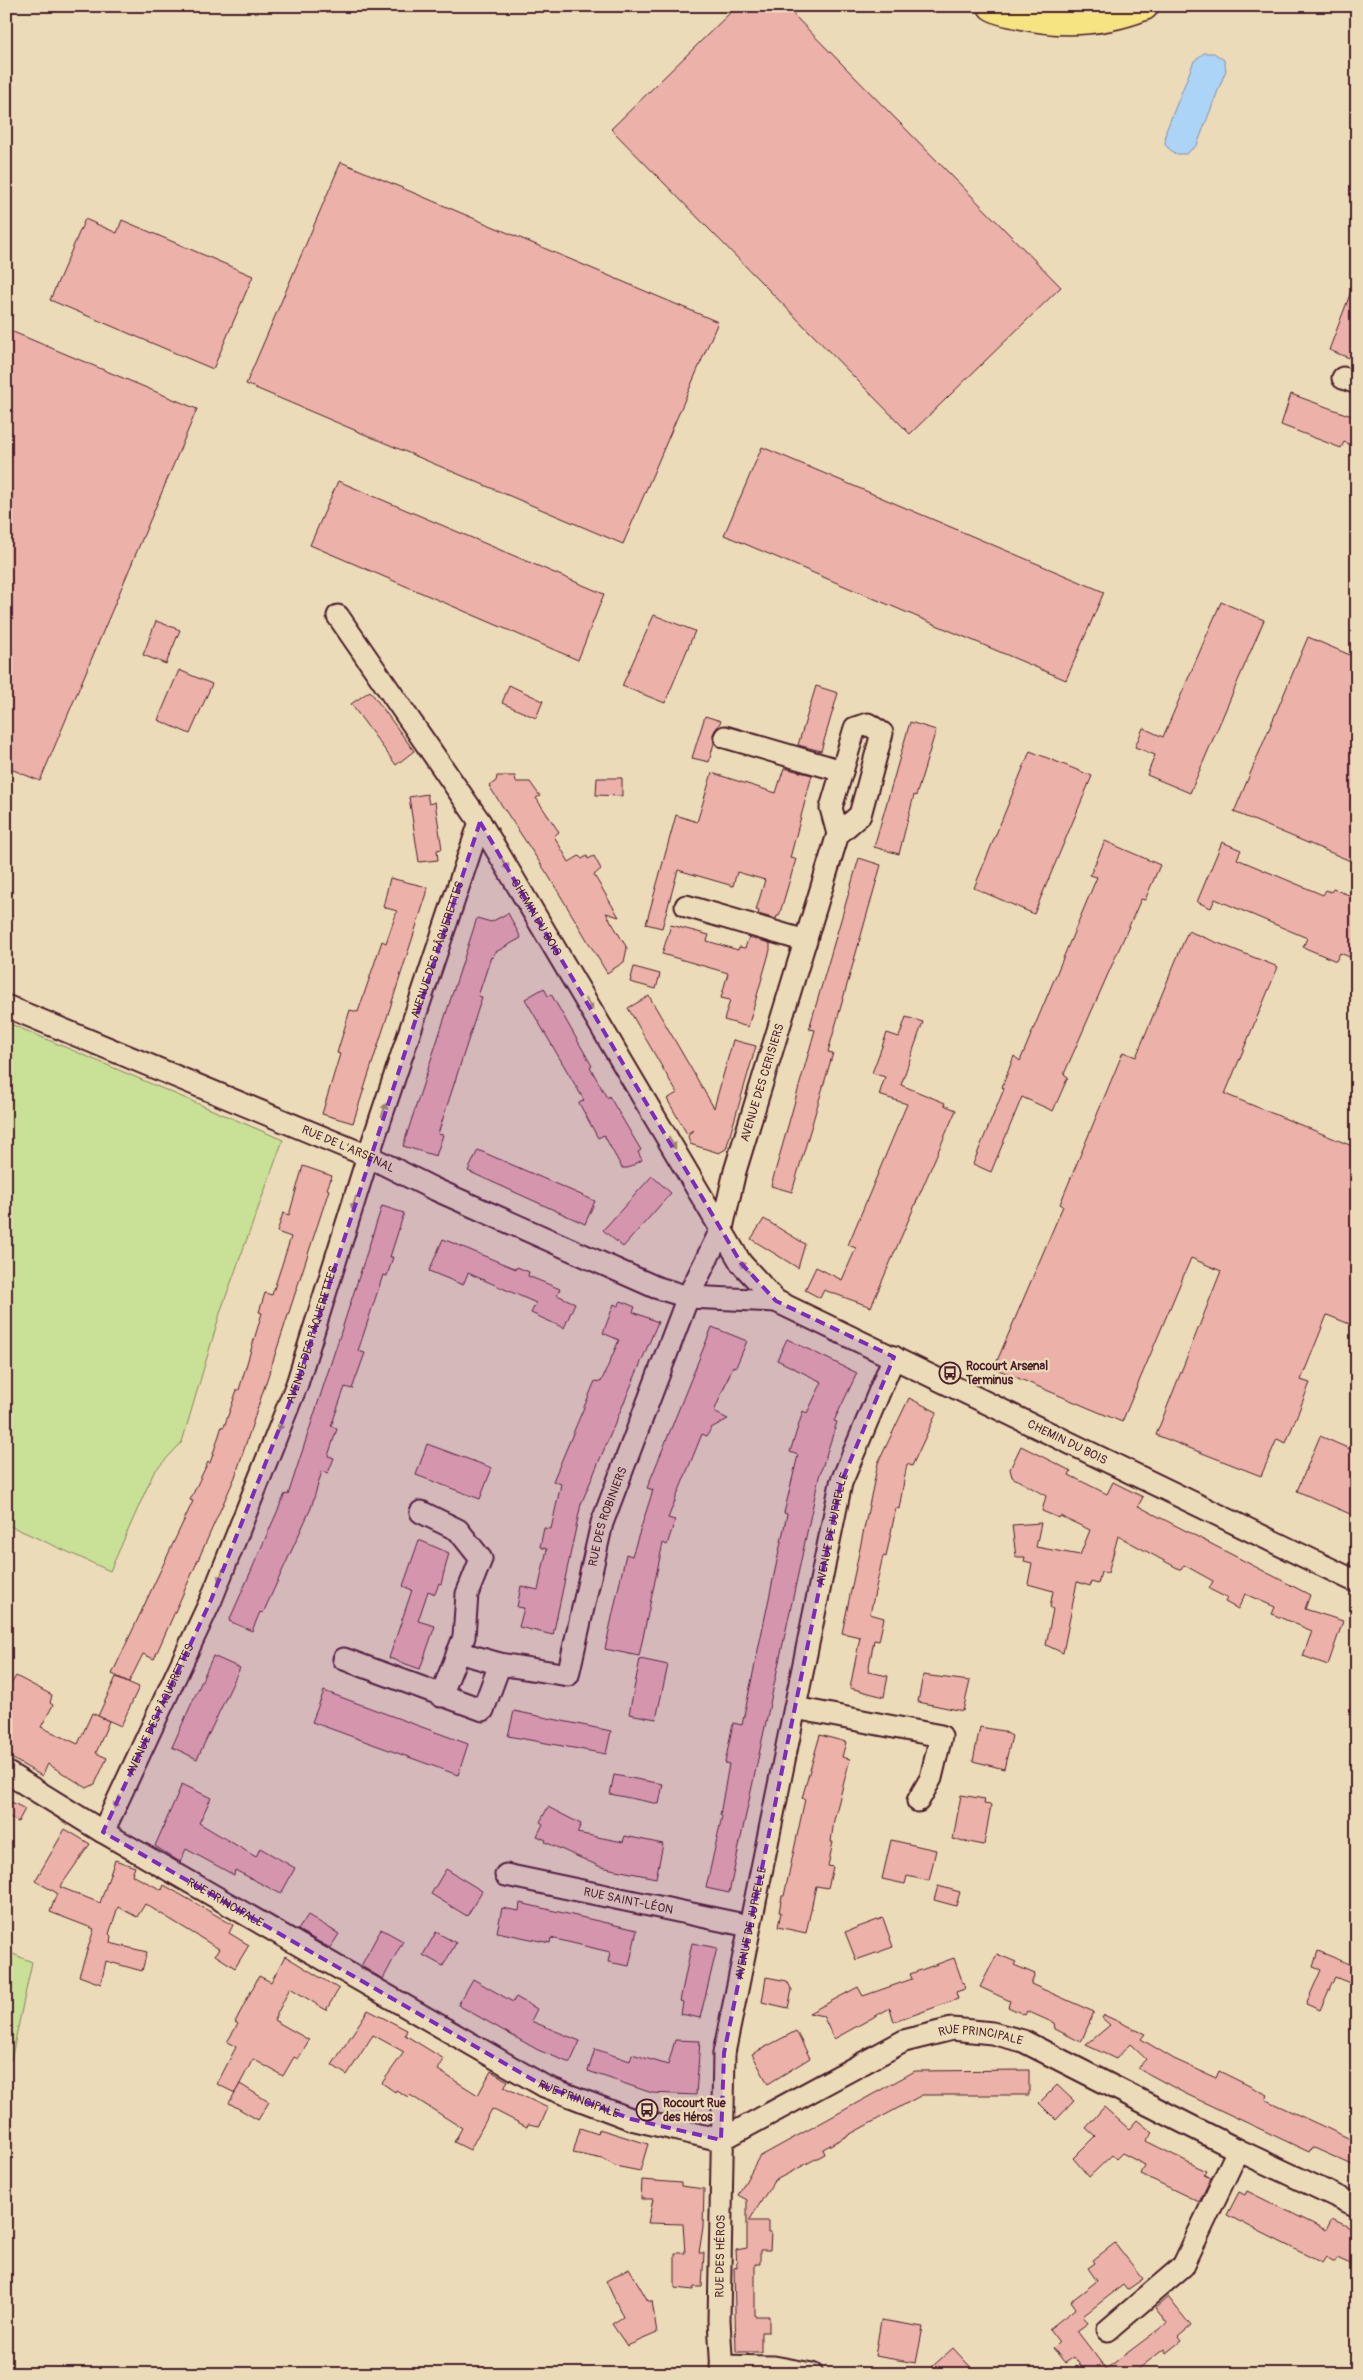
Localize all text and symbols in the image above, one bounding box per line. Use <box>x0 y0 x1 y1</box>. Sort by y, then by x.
one-way arrow <box>501 858 510 871</box>
street label: CHEMIN DU BOIS <box>508 876 565 959</box>
street label: AVENUE DES PÂQUERETTES <box>407 879 467 1020</box>
one-way arrow <box>584 997 593 1010</box>
street label: AVENUE DES CERISIERS <box>737 1022 787 1143</box>
one-way arrow <box>380 1102 388 1117</box>
street label: RUE DE L'ARSENAL <box>300 1122 398 1176</box>
one-way arrow <box>667 1137 676 1150</box>
one-way arrow <box>349 1195 357 1210</box>
one-way arrow <box>740 1261 751 1274</box>
street label: AVENUE DES PÂQUERETTES <box>283 1264 341 1405</box>
place label: Rocourt Arsenal Terminus <box>965 1359 1048 1388</box>
bus stop icon: Rocourt Arsenal Terminus <box>938 1361 962 1385</box>
one-way arrow <box>277 1416 285 1431</box>
street label: CHEMIN DU BOIS <box>1025 1416 1110 1468</box>
street label: RUE DES ROBINIERS <box>585 1465 630 1568</box>
street label: AVENUE DE JUPRELLE <box>813 1471 852 1587</box>
one-way arrow <box>217 1567 224 1582</box>
street label: AVENUE DES PÂQUERETTES <box>123 1641 197 1778</box>
one-way arrow <box>113 1795 121 1809</box>
street label: AVENUE DE JUPRELLE <box>732 1865 770 1980</box>
street label: RUE PRINCIPALE <box>184 1874 266 1930</box>
street label: RUE SAINT-LÉON <box>582 1884 674 1917</box>
street label: RUE PRINCIPALE <box>937 2021 1025 2048</box>
street label: RUE PRINCIPALE <box>535 2077 621 2121</box>
place label: Rocourt Rue des Héros <box>663 2096 727 2125</box>
bus stop icon: Rocourt Rue des Héros <box>635 2098 659 2122</box>
street label: RUE DES HÉROS <box>712 2214 728 2298</box>

